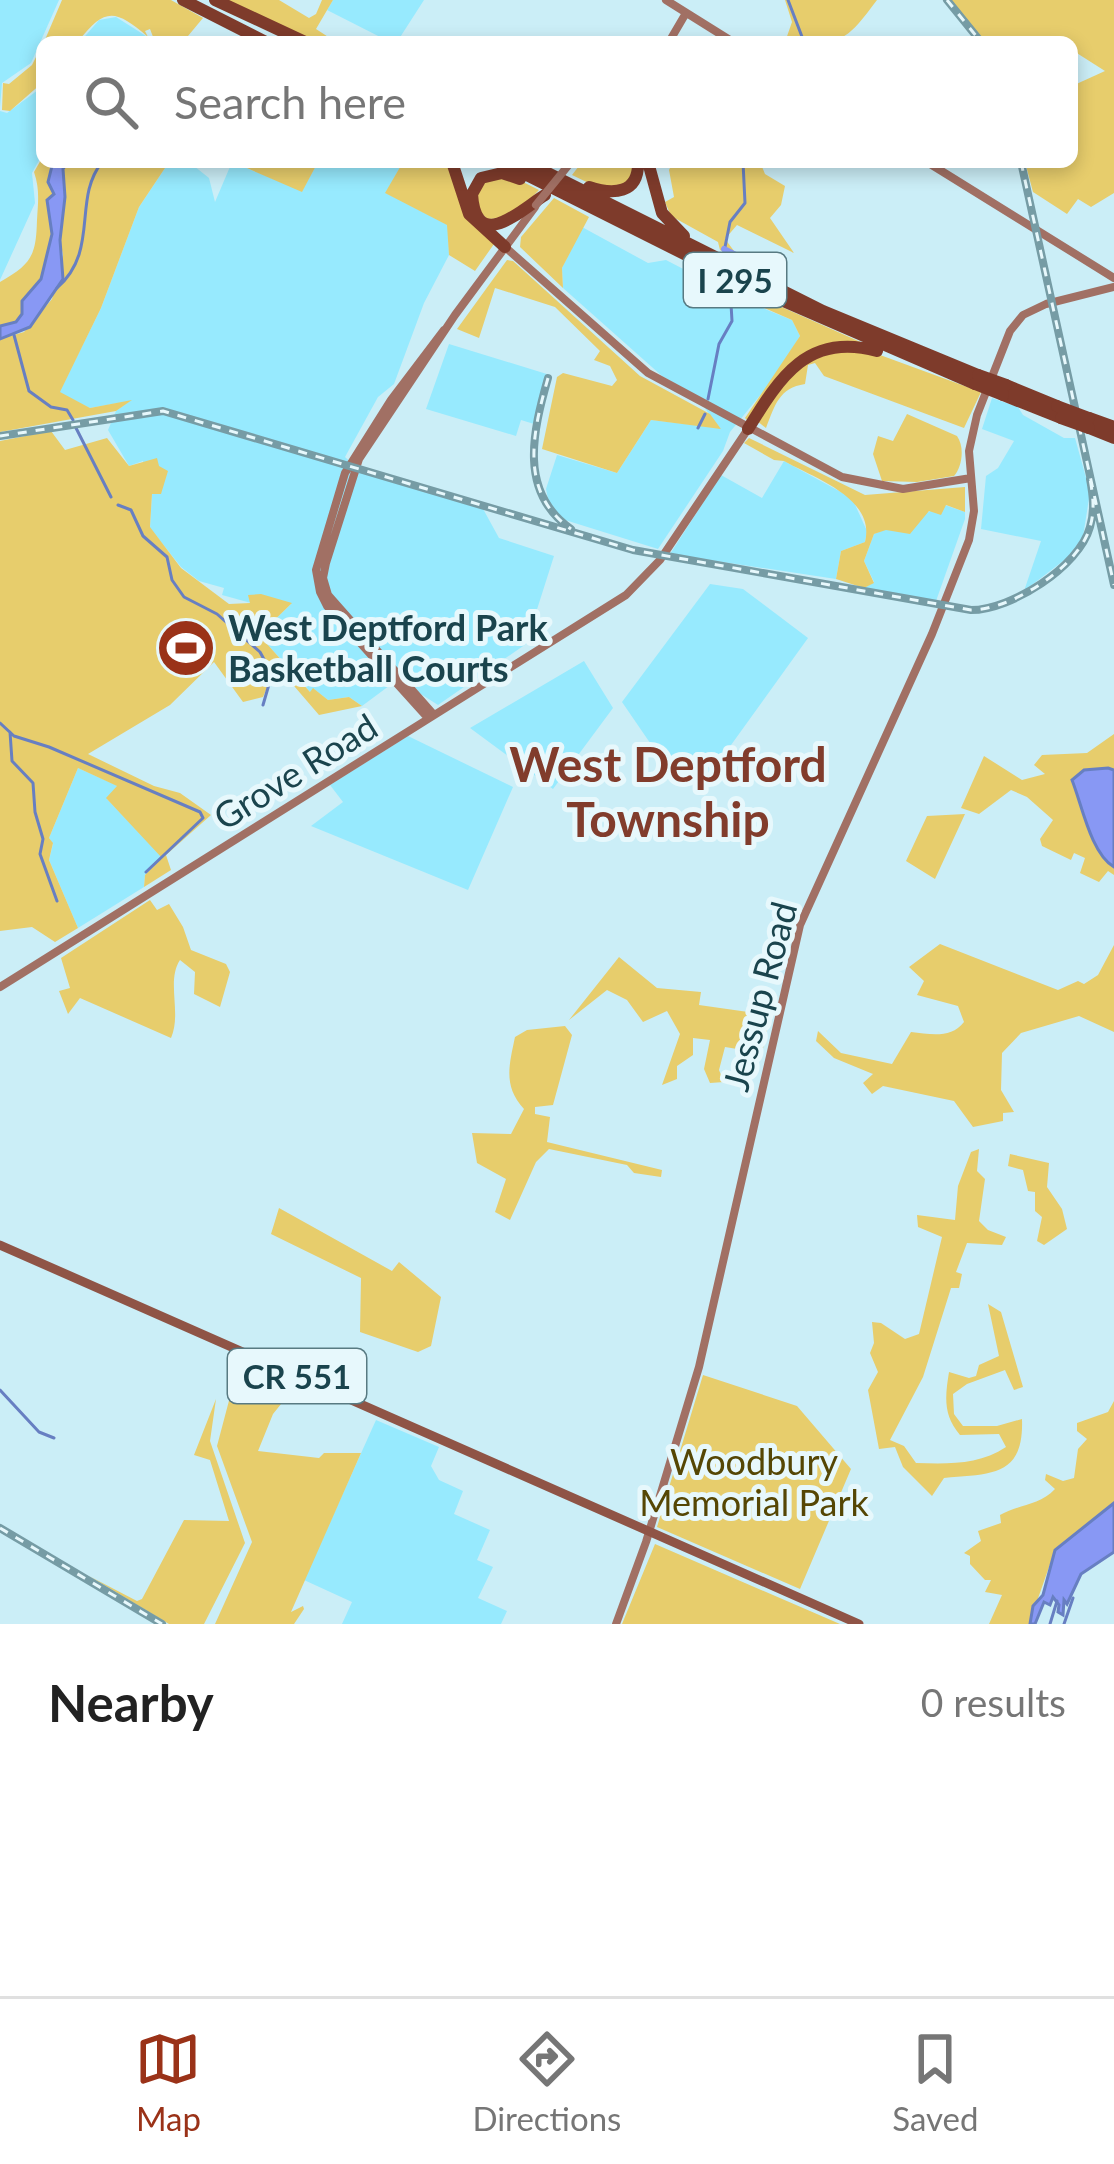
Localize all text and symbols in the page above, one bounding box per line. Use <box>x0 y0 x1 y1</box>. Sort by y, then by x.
search box <box>36 36 1078 168</box>
icon: search <box>78 69 144 135</box>
text: Search here <box>174 75 406 129</box>
road number: I 295 <box>684 253 786 307</box>
place label: West Deptford Park Basketball Courts <box>228 605 548 690</box>
sports icon: West Deptford Park Basketball Courts <box>155 617 217 679</box>
street label: Grove Road <box>205 703 385 839</box>
district label: West Deptford Township <box>509 735 827 847</box>
street label: Jessup Road <box>713 897 805 1095</box>
road number: CR 551 <box>228 1349 366 1403</box>
park label: Woodbury Memorial Park <box>639 1439 869 1524</box>
text: Nearby <box>48 1672 214 1733</box>
text: 0 results <box>921 1679 1066 1725</box>
tab: Map <box>135 2026 201 2138</box>
tab: Directions <box>472 2026 621 2138</box>
tab: Saved <box>892 2026 979 2138</box>

